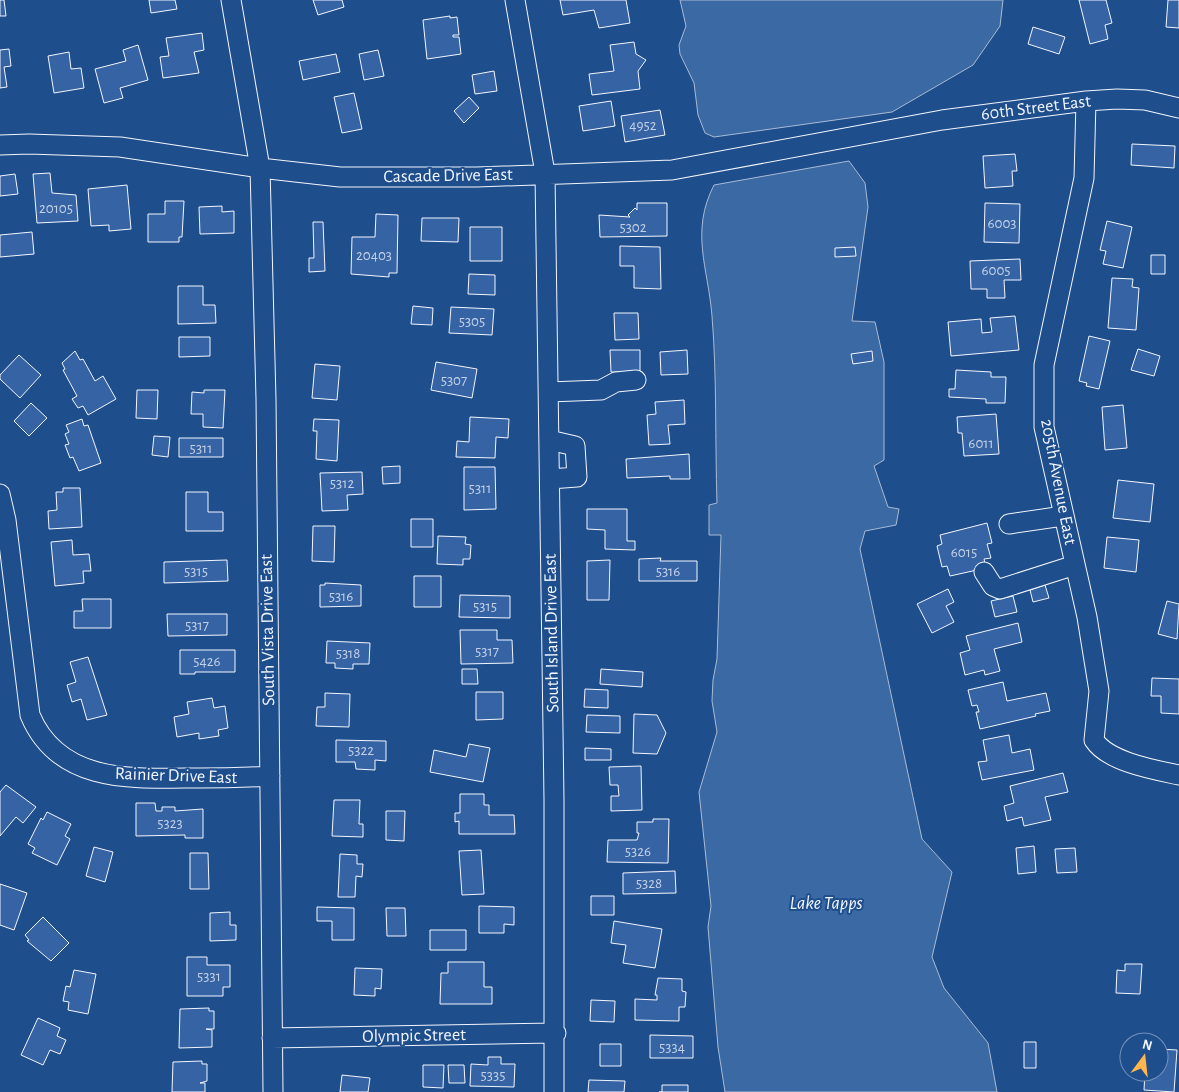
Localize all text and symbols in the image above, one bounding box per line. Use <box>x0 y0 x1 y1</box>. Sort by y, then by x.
street label: 60th Street East <box>980 92 1092 124</box>
house number: 4952 <box>629 118 657 133</box>
street label: Cascade Drive East <box>383 166 513 186</box>
house number: 20105 <box>39 201 73 216</box>
house number: 6003 <box>987 216 1017 231</box>
house number: 5302 <box>619 220 647 235</box>
house number: 20403 <box>356 248 392 263</box>
house number: 6005 <box>981 263 1011 278</box>
house number: 5305 <box>459 314 485 329</box>
house number: 5307 <box>441 373 467 388</box>
street label: 205th Avenue East <box>1037 418 1079 547</box>
house number: 6011 <box>968 436 994 451</box>
house number: 5311 <box>190 441 212 456</box>
house number: 5312 <box>330 476 354 491</box>
house number: 5311 <box>469 481 491 496</box>
house number: 6015 <box>951 545 977 560</box>
street label: South Island Drive East <box>542 553 562 713</box>
street label: South Vista Drive East <box>258 554 278 706</box>
house number: 5315 <box>184 564 208 579</box>
house number: 5316 <box>656 564 680 579</box>
house number: 5316 <box>329 589 353 604</box>
house number: 5315 <box>473 599 497 614</box>
house number: 5317 <box>185 618 209 633</box>
house number: 5317 <box>475 644 499 659</box>
house number: 5318 <box>336 646 360 661</box>
house number: 5426 <box>193 654 221 669</box>
house number: 5322 <box>348 743 374 758</box>
street label: Rainier Drive East <box>114 765 238 787</box>
house number: 5323 <box>157 816 183 831</box>
house number: 5326 <box>625 844 651 859</box>
house number: 5328 <box>636 876 662 891</box>
water label: Lake Tapps <box>790 894 862 913</box>
house number: 5331 <box>197 969 221 984</box>
street label: Olympic Street <box>362 1026 466 1046</box>
north arrow <box>1119 1032 1169 1082</box>
text: N <box>1141 1037 1154 1053</box>
house number: 5334 <box>659 1040 685 1055</box>
house number: 5335 <box>481 1068 505 1083</box>

